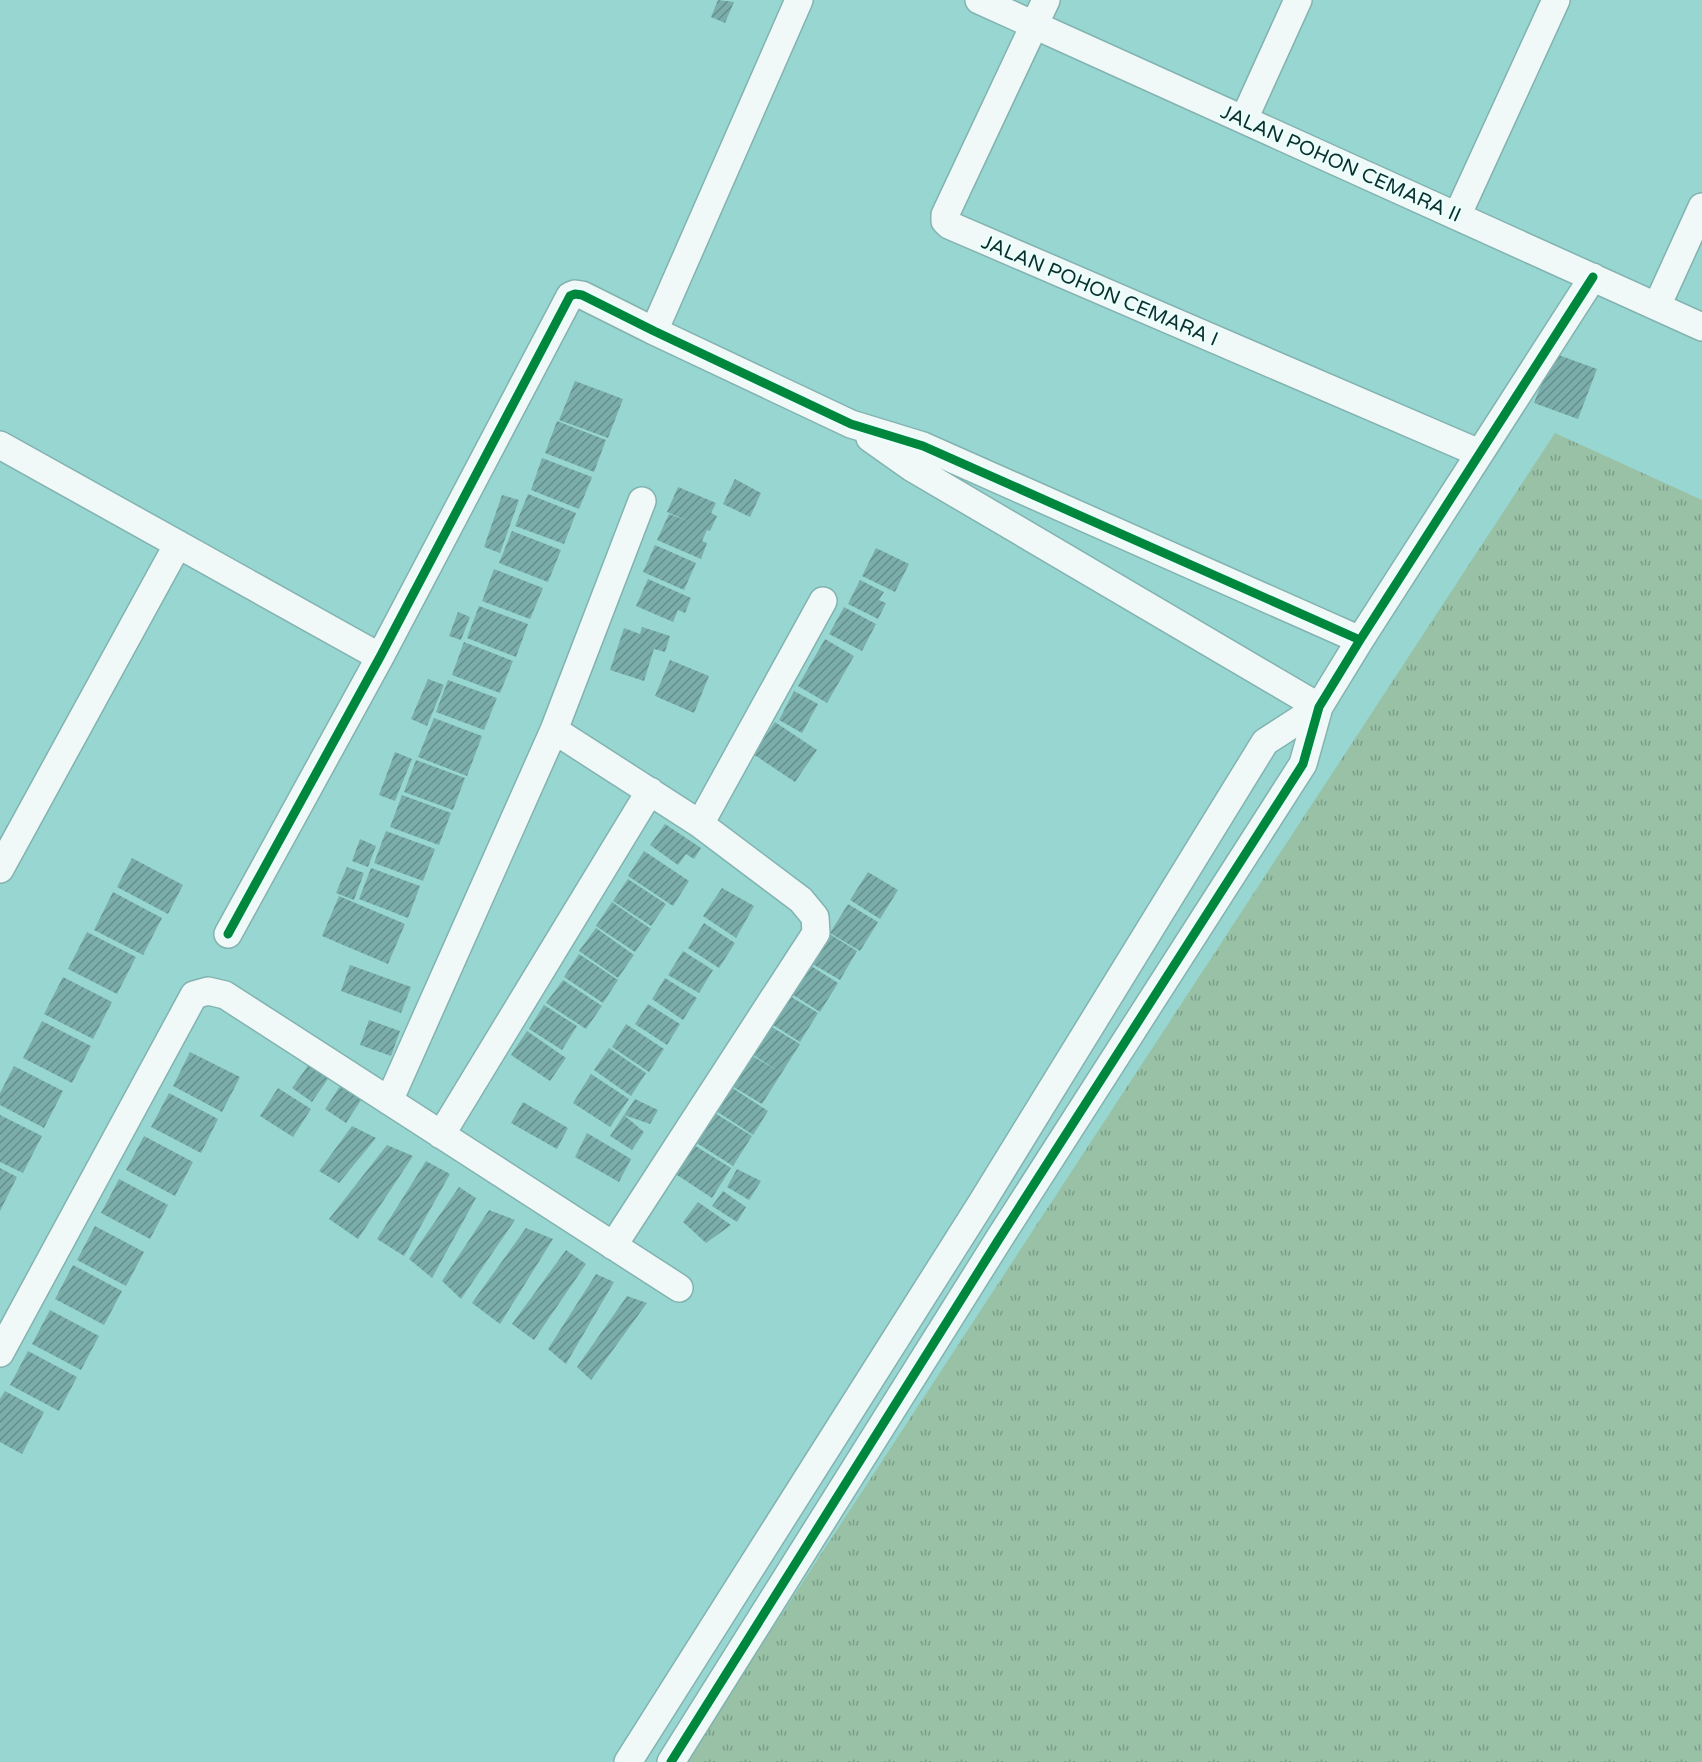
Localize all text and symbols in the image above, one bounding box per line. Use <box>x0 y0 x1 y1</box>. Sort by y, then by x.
street label: JALAN POHON CEMARA II <box>1217 100 1464 228</box>
street label: JALAN POHON CEMARA I <box>978 230 1222 352</box>

